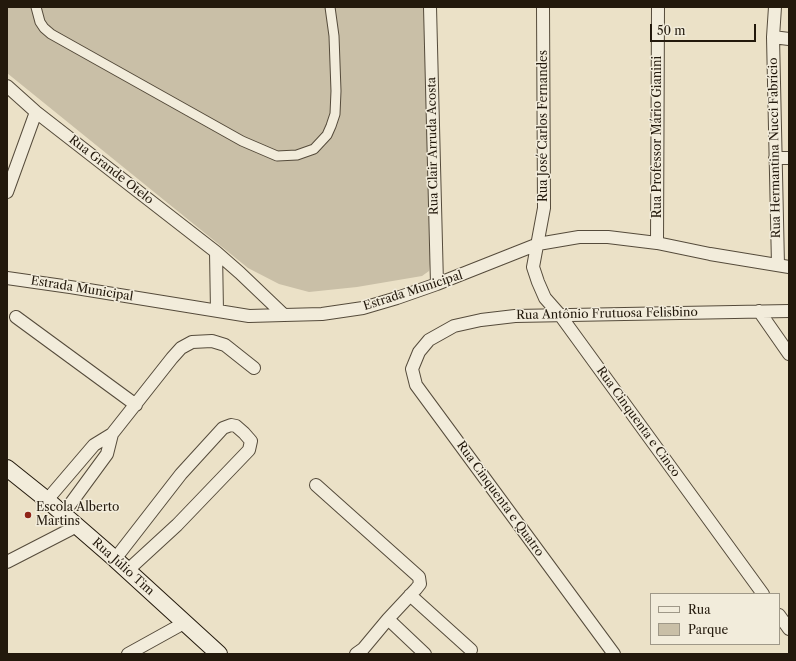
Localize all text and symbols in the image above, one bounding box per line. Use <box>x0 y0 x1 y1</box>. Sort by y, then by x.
scale bar <box>652 16 758 42</box>
text: 50 m <box>657 23 686 38</box>
street label: Rua José Carlos Fernandes <box>537 50 551 202</box>
street label: Rua Professor Mário Gianini <box>651 56 665 218</box>
street label: Rua Hermantina Nucci Fabrício <box>766 57 784 239</box>
street label: Rua Clair Arruda Acosta <box>425 77 441 215</box>
street label: Rua Grande Otelo <box>66 133 156 207</box>
street label: Estrada Municipal <box>362 268 464 314</box>
street label: Estrada Municipal <box>30 274 134 304</box>
street label: Rua Antônio Frutuosa Felisbino <box>516 305 698 323</box>
street label: Rua Cinquenta e Cinco <box>593 364 683 480</box>
street label: Rua Cinquenta e Quatro <box>453 439 547 559</box>
place label: Escola Alberto Martins <box>36 501 119 529</box>
marker: Escola Alberto Martins <box>23 510 33 520</box>
street label: Rua Júlio Tim <box>89 535 157 599</box>
legend <box>650 593 780 645</box>
text: Rua <box>688 602 711 617</box>
text: Parque <box>688 622 728 637</box>

